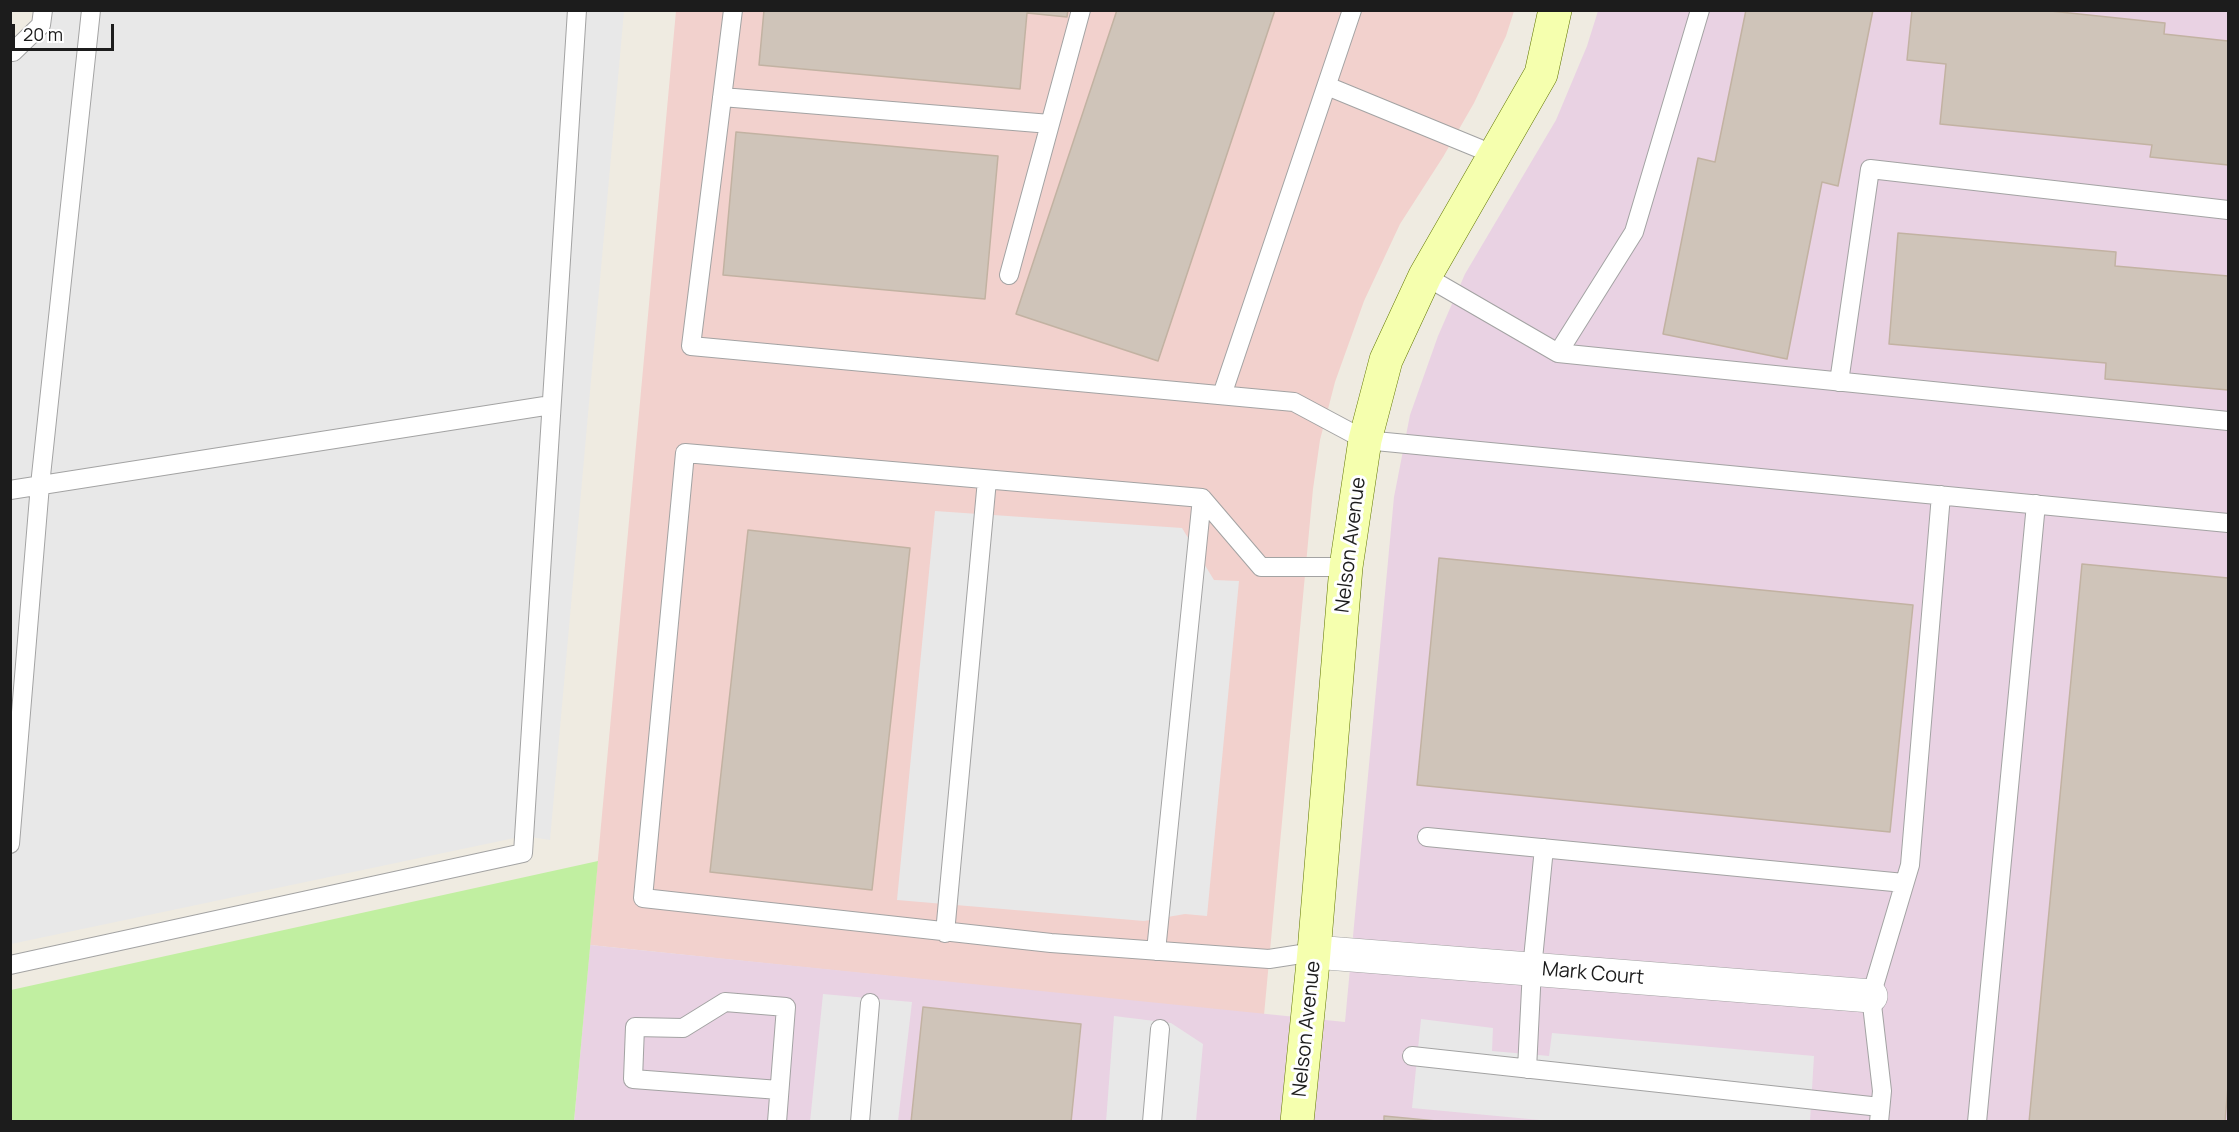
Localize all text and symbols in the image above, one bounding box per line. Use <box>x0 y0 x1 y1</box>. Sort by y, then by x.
scale bar <box>15 12 117 50</box>
text: 20 m <box>23 22 63 46</box>
street label: Nelson Avenue <box>1331 476 1371 614</box>
street label: Mark Court <box>1541 958 1645 990</box>
street label: Nelson Avenue <box>1288 960 1326 1098</box>

